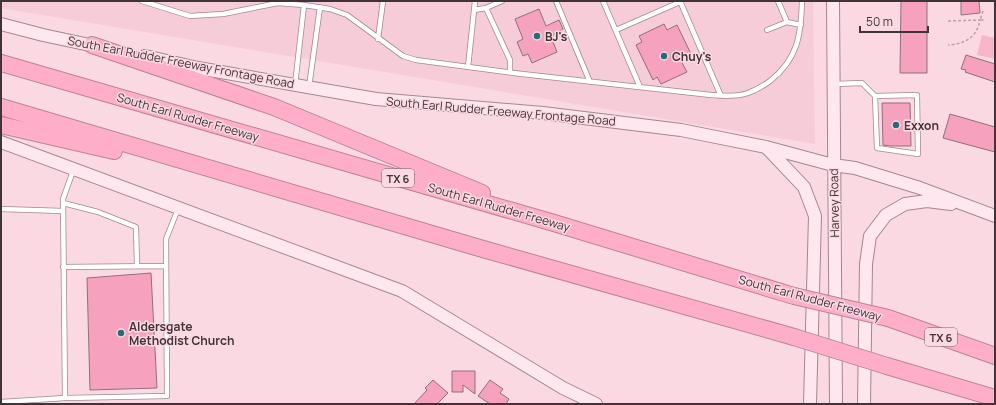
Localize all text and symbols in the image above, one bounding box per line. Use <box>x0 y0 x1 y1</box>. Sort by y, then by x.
scale bar <box>860 8 928 34</box>
text: 50 m <box>866 13 893 30</box>
place label: BJ's <box>545 28 568 45</box>
marker: BJ's <box>532 31 542 41</box>
street label: South Earl Rudder Freeway Frontage Road <box>66 32 296 92</box>
place label: Chuy's <box>672 48 712 65</box>
marker: Chuy's <box>659 51 669 61</box>
street label: South Earl Rudder Freeway <box>115 89 262 146</box>
street label: South Earl Rudder Freeway Frontage Road <box>385 92 617 130</box>
place label: Exxon <box>904 117 939 134</box>
marker: Exxon <box>891 120 901 130</box>
street label: Harvey Road <box>825 168 843 238</box>
road number: TX 6 <box>382 169 414 187</box>
street label: South Earl Rudder Freeway <box>426 179 573 236</box>
street label: South Earl Rudder Freeway <box>737 271 884 325</box>
place label: Aldersgate Methodist Church <box>129 318 234 349</box>
marker: Aldersgate Methodist Church <box>116 328 126 338</box>
road number: TX 6 <box>925 328 957 346</box>

